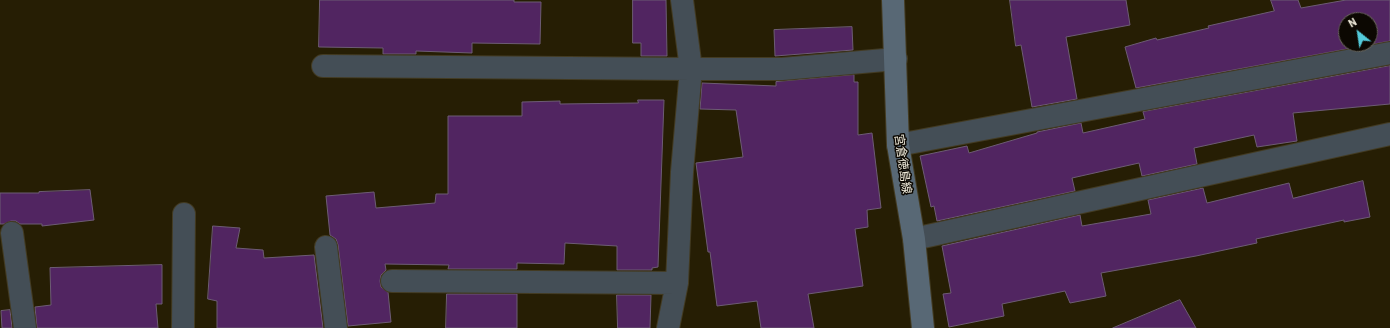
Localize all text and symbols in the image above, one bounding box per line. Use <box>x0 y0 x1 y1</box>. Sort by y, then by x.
north arrow <box>1338 12 1378 52</box>
text: N <box>1346 15 1359 30</box>
street label: 宮倉徳島線 <box>892 133 914 195</box>

